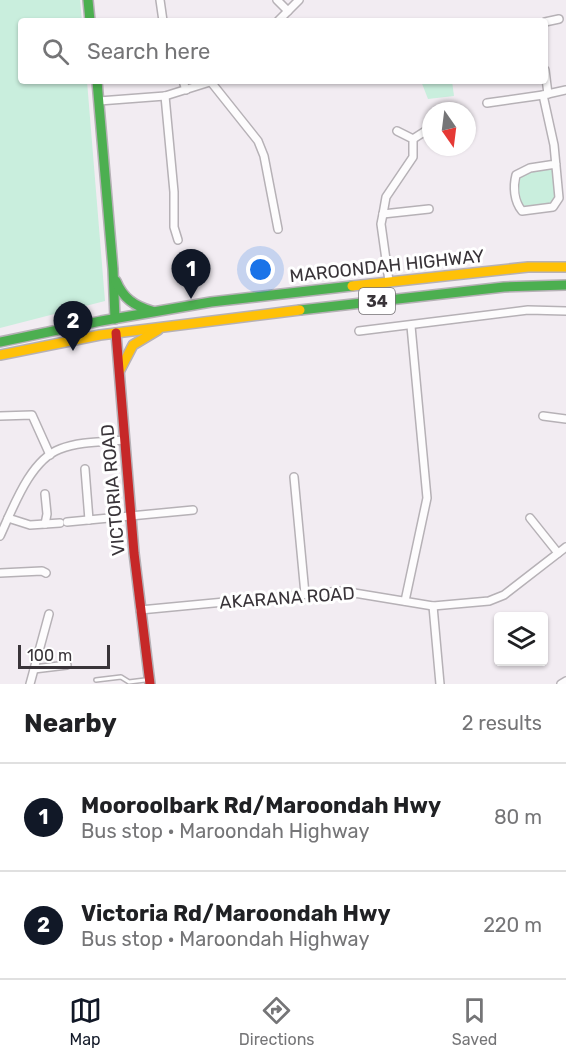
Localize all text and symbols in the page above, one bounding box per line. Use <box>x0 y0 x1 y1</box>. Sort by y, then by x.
search box <box>18 18 548 84</box>
icon: search <box>39 35 72 68</box>
text: Search here <box>87 38 210 65</box>
north arrow <box>422 102 476 156</box>
street label: MAROONDAH HIGHWAY <box>289 245 486 287</box>
pin: 1 <box>172 250 210 299</box>
your location <box>246 255 275 284</box>
road number: 34 <box>359 288 395 314</box>
pin: 2 <box>54 302 92 351</box>
street label: VICTORIA ROAD <box>96 423 130 557</box>
street label: AKARANA ROAD <box>219 582 355 614</box>
map controls <box>494 612 548 666</box>
button: layers <box>494 612 548 666</box>
scale bar <box>18 642 110 670</box>
text: 100 m <box>27 646 72 665</box>
text: Nearby <box>24 708 117 739</box>
text: 2 results <box>462 711 542 735</box>
text: Mooroolbark Rd/Maroondah Hwy <box>81 792 441 819</box>
text: 1 <box>39 805 48 829</box>
text: 80 m <box>494 805 542 829</box>
text: Bus stop · Maroondah Highway <box>81 819 369 843</box>
text: Victoria Rd/Maroondah Hwy <box>81 900 391 927</box>
text: 2 <box>37 913 50 937</box>
text: 220 m <box>483 913 542 937</box>
text: Bus stop · Maroondah Highway <box>81 927 369 951</box>
tab: Map <box>69 994 102 1049</box>
tab: Directions <box>239 994 315 1049</box>
tab: Saved <box>452 994 497 1049</box>

